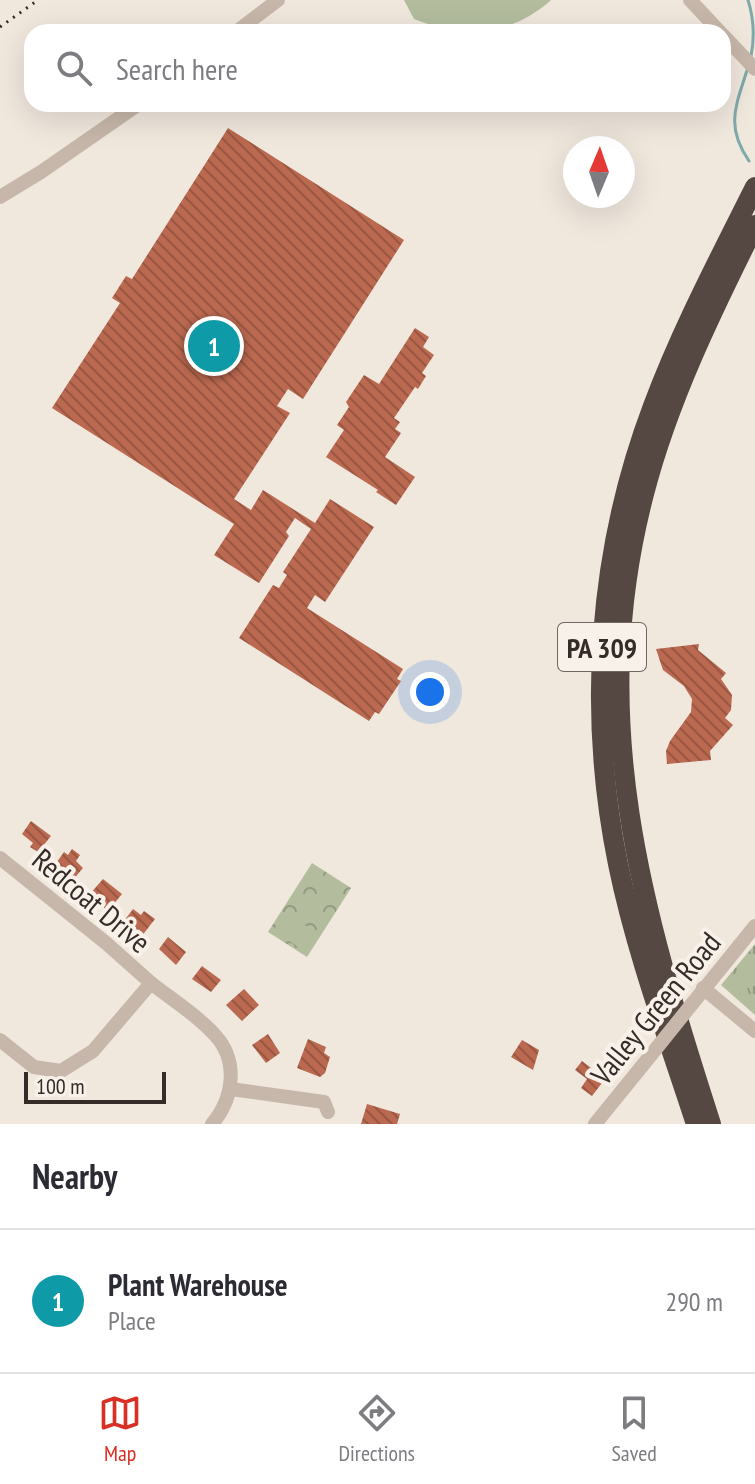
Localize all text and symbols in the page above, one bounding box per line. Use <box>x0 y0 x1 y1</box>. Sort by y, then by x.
search box <box>24 24 731 112</box>
icon: search <box>52 46 96 90</box>
text: Search here <box>116 49 238 88</box>
north arrow <box>563 136 635 208</box>
pin: 1 <box>188 316 240 376</box>
road number: PA 309 <box>558 623 646 671</box>
your location <box>410 672 450 712</box>
street label: Redcoat Drive <box>25 839 159 961</box>
street label: Valley Green Road <box>581 924 729 1093</box>
scale bar <box>24 1068 166 1104</box>
text: 100 m <box>36 1072 85 1100</box>
text: Nearby <box>32 1154 117 1198</box>
text: Plant Warehouse <box>108 1265 288 1304</box>
text: 1 <box>52 1285 64 1318</box>
text: 290 m <box>665 1285 723 1318</box>
text: Place <box>108 1304 156 1337</box>
tab: Map <box>98 1391 142 1467</box>
tab: Directions <box>339 1391 415 1467</box>
tab: Saved <box>611 1391 657 1467</box>

